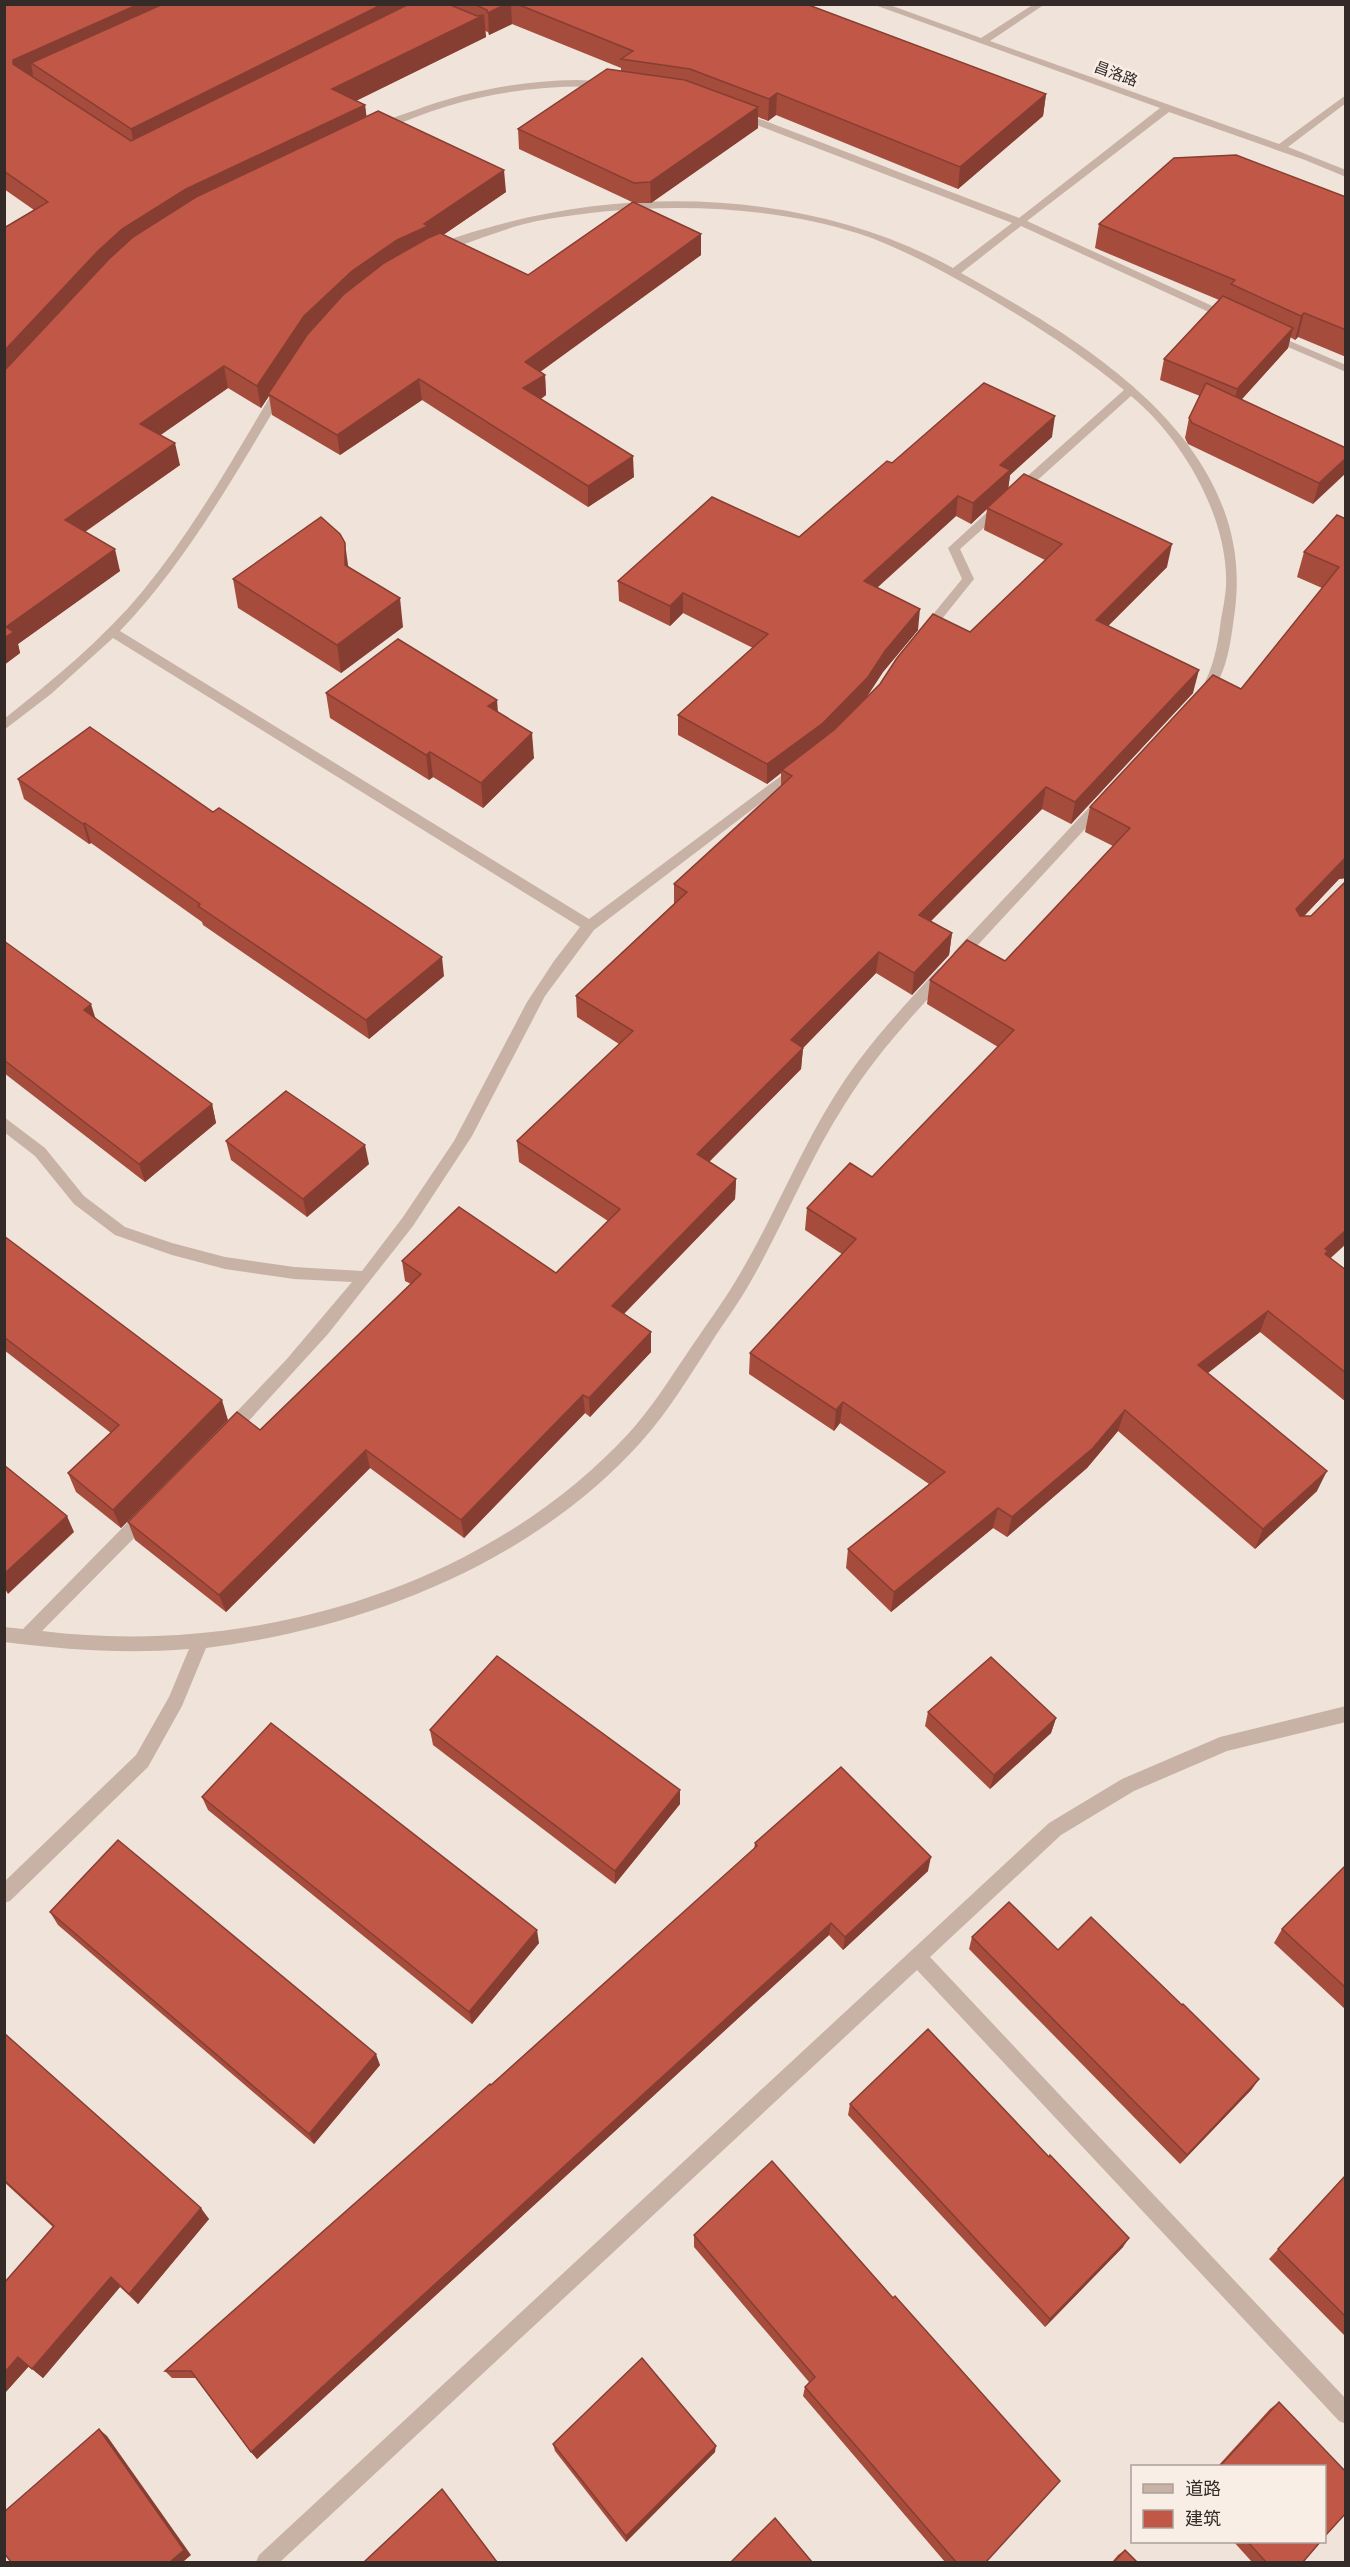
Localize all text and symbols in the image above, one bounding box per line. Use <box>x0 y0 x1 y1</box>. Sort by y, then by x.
street label: 昌洛路 <box>1091 57 1141 91</box>
legend <box>1131 2465 1326 2543</box>
text: 道路 <box>1185 2477 1221 2501</box>
text: 建筑 <box>1185 2507 1221 2531</box>

